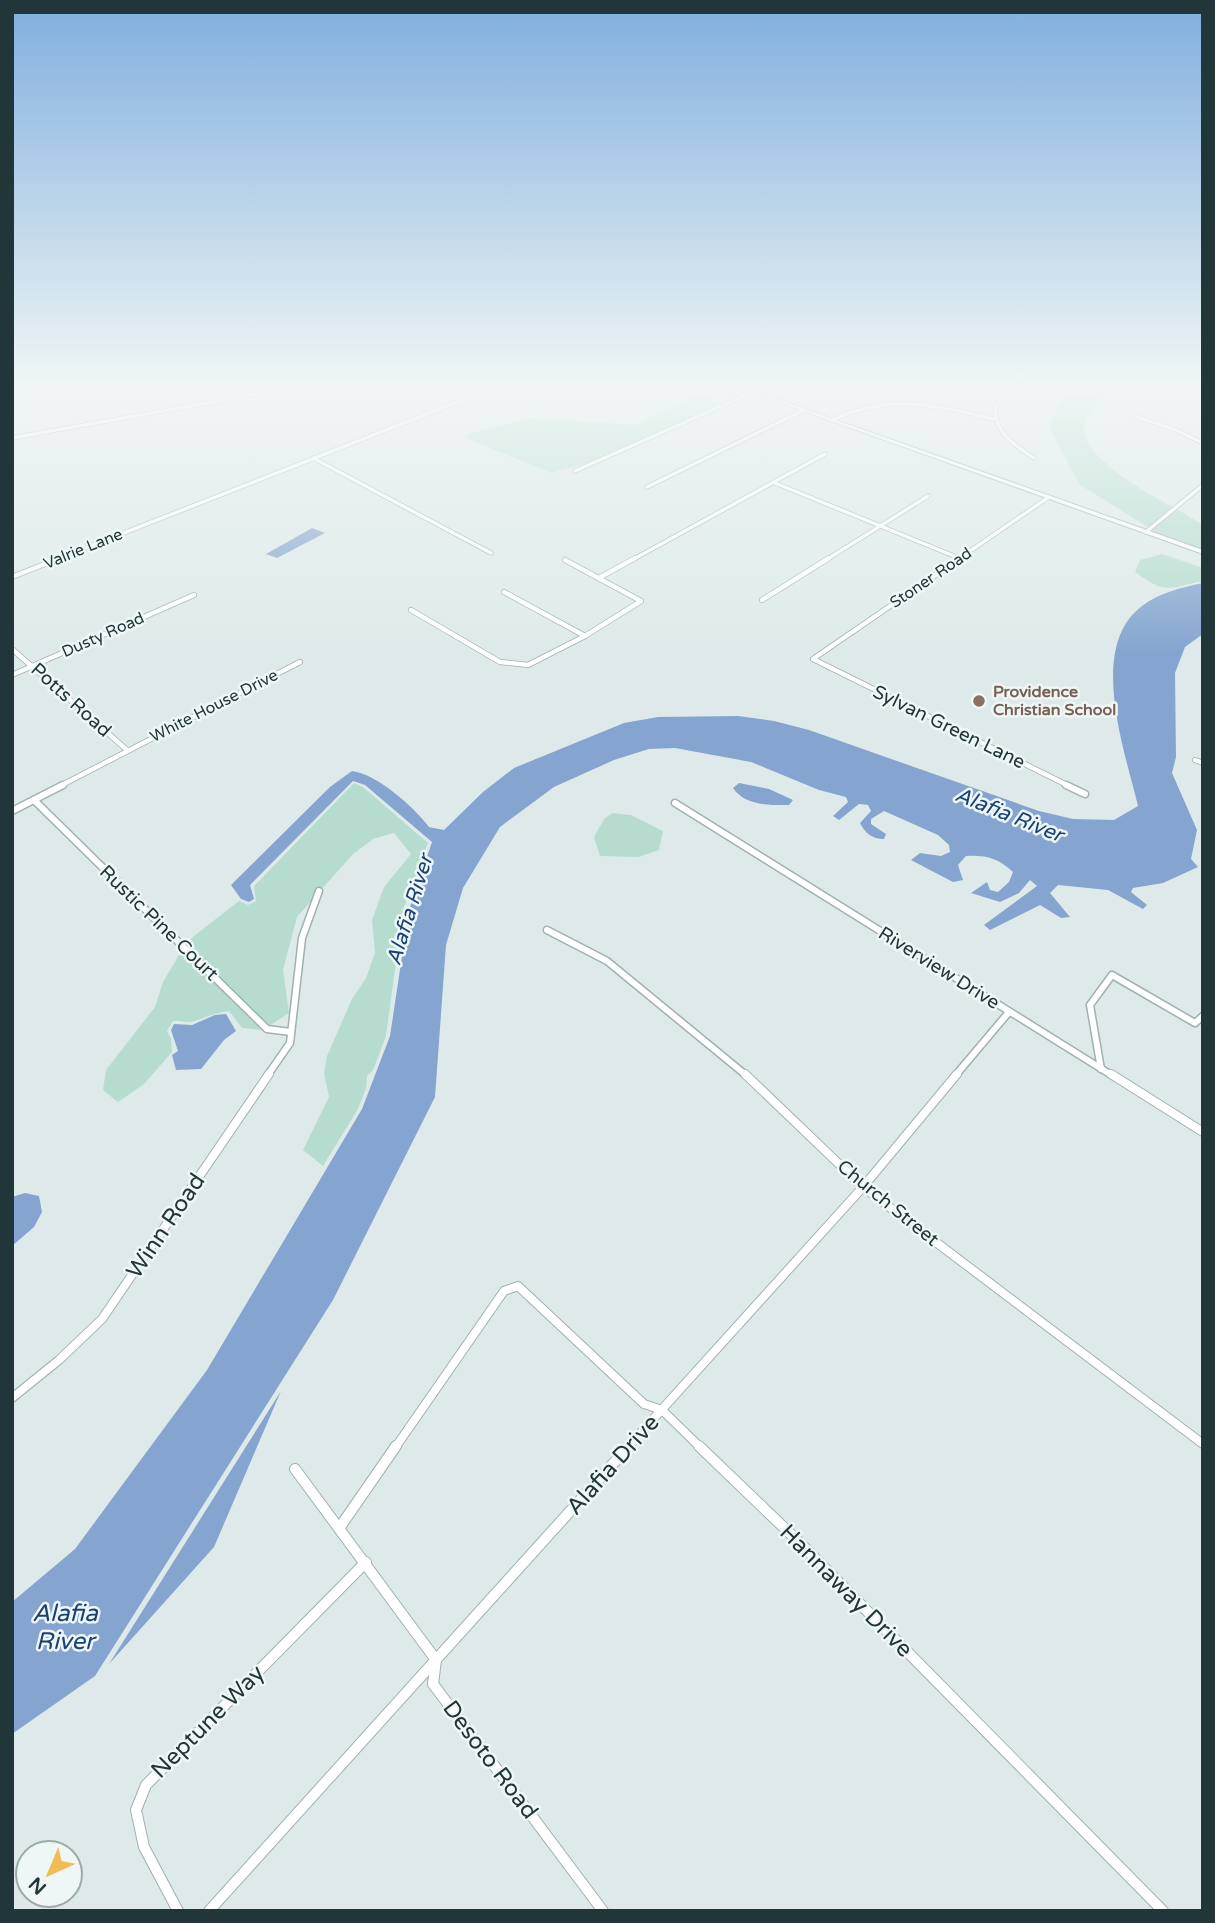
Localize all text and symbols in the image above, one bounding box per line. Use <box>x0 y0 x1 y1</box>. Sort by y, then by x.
street label: Valrie Lane <box>41 524 125 574</box>
street label: Stoner Road <box>886 543 976 613</box>
street label: Dusty Road <box>59 608 147 662</box>
street label: Potts Road <box>26 658 116 742</box>
street label: White House Drive <box>147 665 281 747</box>
street label: Sylvan Green Lane <box>869 681 1029 773</box>
place label: Providence Christian School <box>993 682 1116 720</box>
marker: Providence Christian School <box>971 693 987 709</box>
water label: Alafia River <box>951 782 1069 849</box>
water label: Alafia River <box>381 849 439 968</box>
street label: Rustic Pine Court <box>95 861 223 985</box>
street label: Riverview Drive <box>874 922 1004 1014</box>
street label: Church Street <box>833 1155 943 1251</box>
street label: Winn Road <box>121 1168 211 1284</box>
street label: Alafia Drive <box>561 1409 665 1521</box>
street label: Hannaway Drive <box>774 1519 918 1663</box>
water label: Alafia River <box>32 1599 98 1656</box>
street label: Neptune Way <box>145 1659 271 1785</box>
street label: Desoto Road <box>436 1695 544 1825</box>
north arrow <box>14 1839 84 1909</box>
text: N <box>25 1872 51 1899</box>

